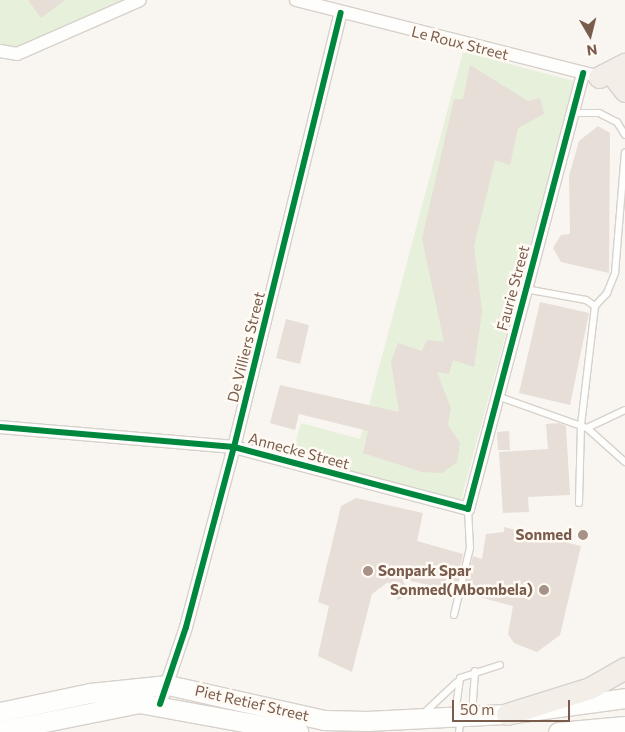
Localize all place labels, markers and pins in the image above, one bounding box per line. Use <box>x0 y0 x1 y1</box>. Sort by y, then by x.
place label: Sonmed <box>516 526 572 544</box>
marker: Sonmed <box>576 528 590 542</box>
place label: Sonpark Spar <box>378 562 471 580</box>
marker: Sonpark Spar <box>362 565 374 577</box>
place label: Sonmed(Mbombela) <box>390 581 533 599</box>
marker: Sonmed(Mbombela) <box>537 583 551 597</box>

